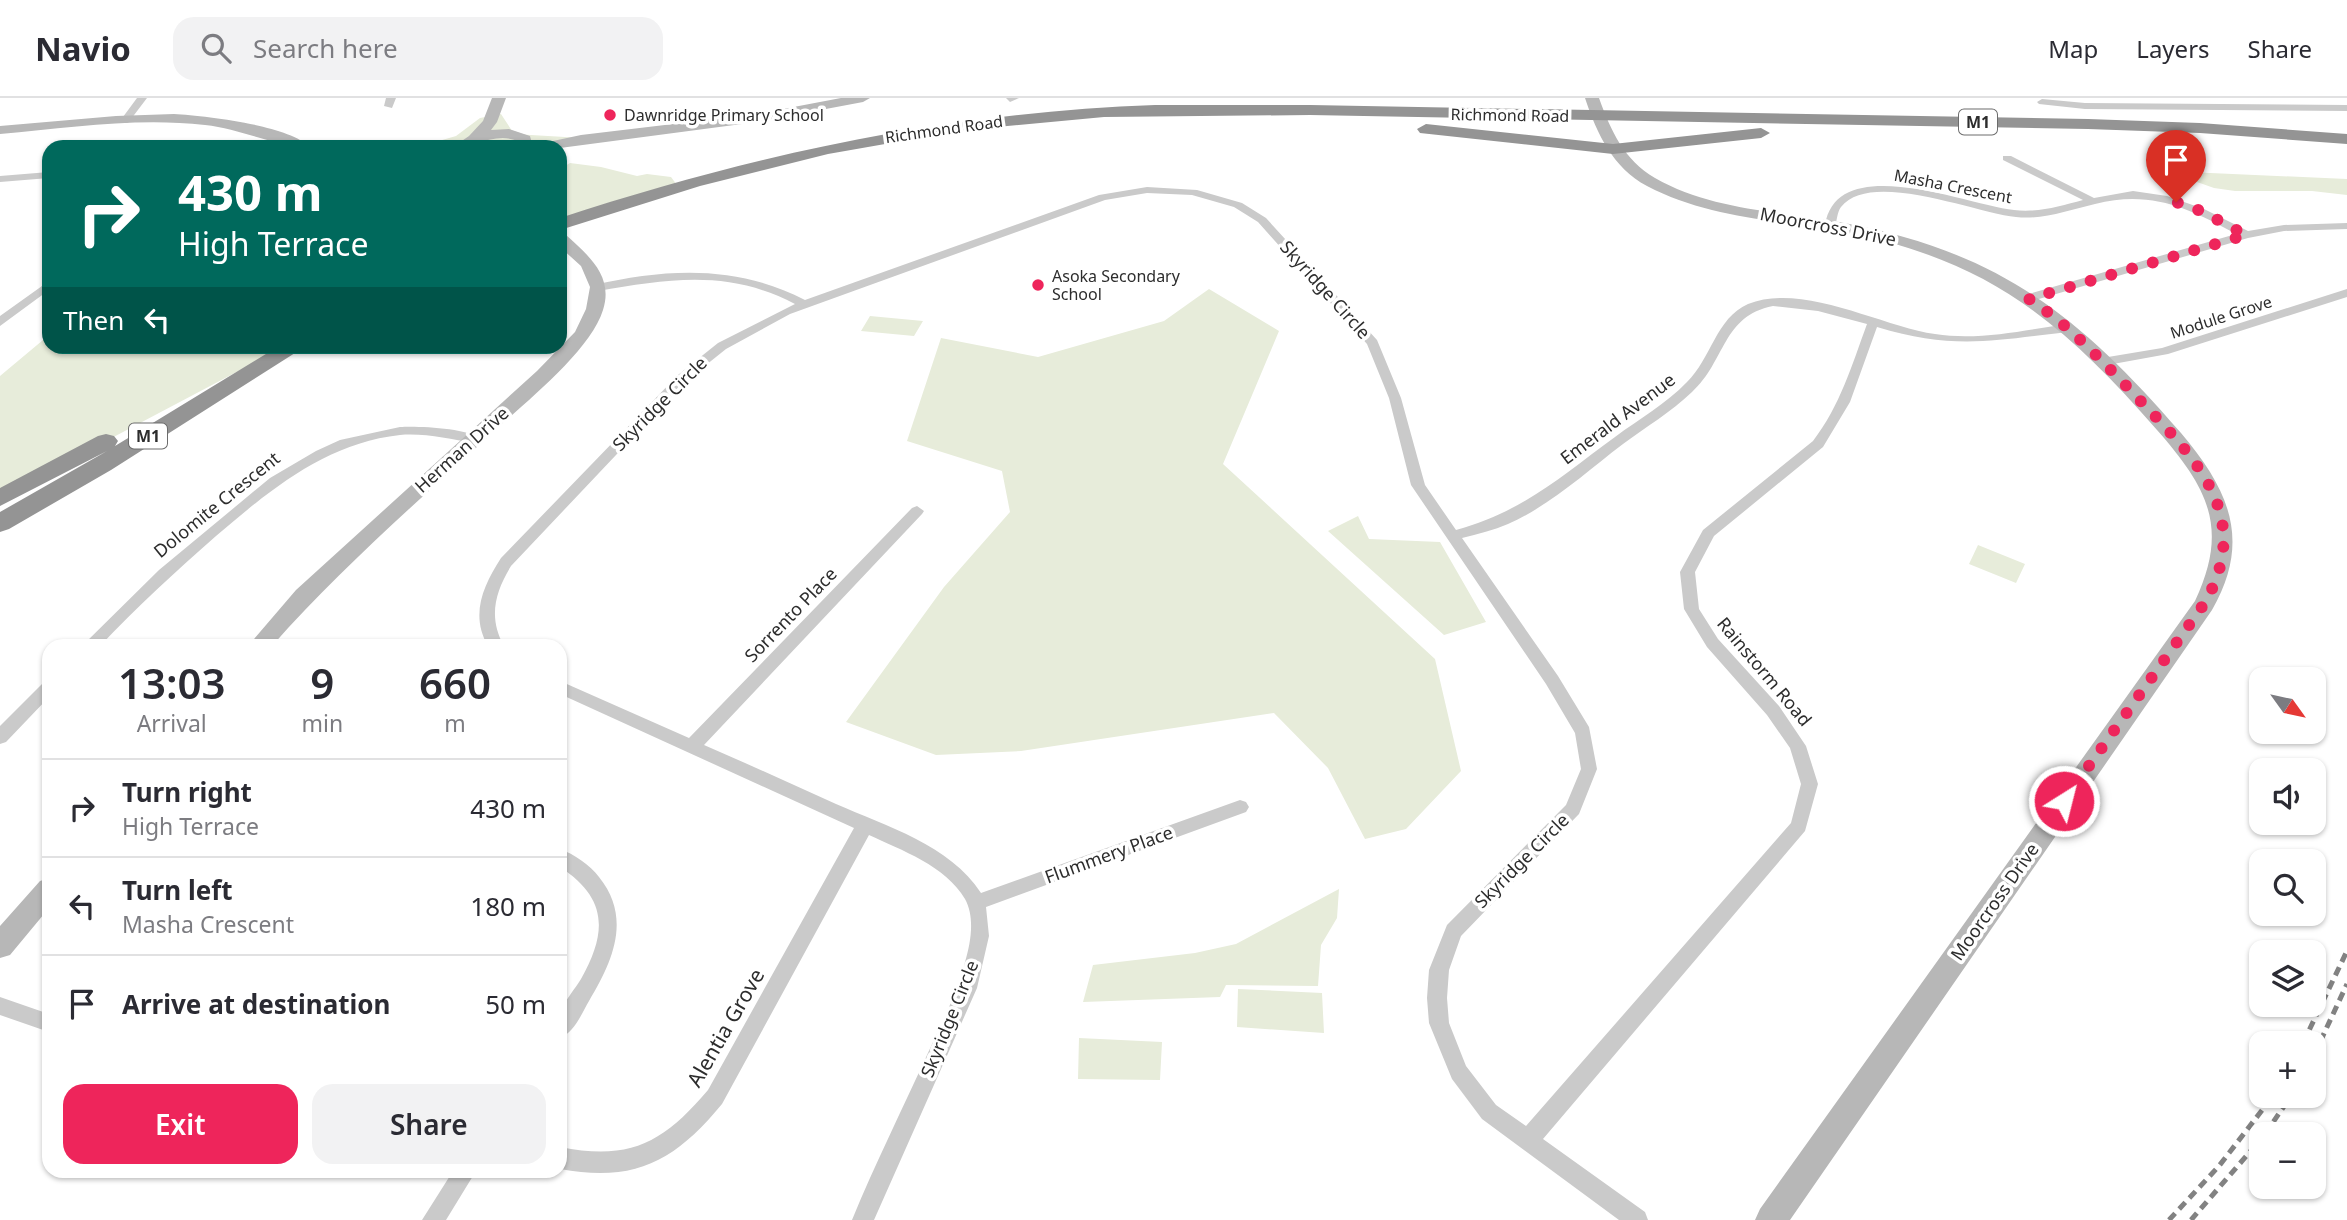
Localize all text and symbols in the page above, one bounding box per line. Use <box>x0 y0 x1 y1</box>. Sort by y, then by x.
search box <box>173 17 663 80</box>
text: Navio <box>35 26 131 71</box>
icon: search <box>197 29 235 67</box>
text: Search here <box>253 30 398 66</box>
text: Map <box>2048 32 2098 65</box>
text: Layers <box>2136 32 2210 65</box>
text: Share <box>2248 32 2312 65</box>
street label: Richmond Road <box>1451 103 1569 127</box>
place label: Dawnridge Primary School <box>624 104 824 126</box>
marker: Dawnridge Primary School <box>602 107 618 123</box>
street label: Richmond Road <box>884 110 1004 148</box>
road number: M1 <box>1959 110 1997 134</box>
pin <box>2146 130 2206 202</box>
icon: arrive <box>2157 141 2195 179</box>
text: 430 m <box>178 159 323 225</box>
street label: Masha Crescent <box>1892 164 2014 208</box>
icon: right <box>63 168 154 259</box>
street label: Moorcross Drive <box>1758 201 1898 251</box>
text: High Terrace <box>178 222 369 265</box>
street label: Skyridge Circle <box>1275 235 1376 344</box>
place label: Asoka Secondary School <box>1052 265 1181 305</box>
marker: Asoka Secondary School <box>1030 277 1046 293</box>
street label: Module Grove <box>2167 290 2275 344</box>
icon: left <box>138 301 176 339</box>
text: Then <box>63 302 124 338</box>
street label: Skyridge Circle <box>607 351 712 456</box>
street label: Emerald Avenue <box>1555 367 1680 469</box>
street label: Herman Drive <box>409 401 513 498</box>
road number: M1 <box>129 424 167 448</box>
street label: Dolomite Crescent <box>148 445 285 563</box>
street label: Sorrento Place <box>739 562 842 667</box>
street label: Rainstorm Road <box>1712 612 1817 731</box>
text: 13:03 <box>118 654 226 711</box>
text: 9 <box>310 654 334 711</box>
text: 660 <box>419 654 491 711</box>
north arrow <box>2249 667 2326 744</box>
map controls <box>2249 667 2326 1199</box>
text: Arrival <box>137 707 207 739</box>
text: min <box>301 707 343 739</box>
text: m <box>444 707 466 739</box>
button: sound <box>2249 758 2326 835</box>
position arrow <box>2027 764 2101 838</box>
text: Turn right <box>122 774 252 810</box>
icon: right <box>63 789 101 827</box>
text: 430 m <box>470 790 546 826</box>
street label: Skyridge Circle <box>1469 808 1574 913</box>
text: High Terrace <box>122 810 259 842</box>
street label: Flummery Place <box>1041 820 1176 888</box>
street label: Moorcross Drive <box>1945 838 2044 965</box>
button: search <box>2249 849 2326 926</box>
text: Turn left <box>122 872 233 908</box>
icon: left <box>63 887 101 925</box>
text: 180 m <box>470 888 546 924</box>
text: Masha Crescent <box>122 908 294 940</box>
button: layers <box>2249 940 2326 1017</box>
street label: Skyridge Circle <box>915 957 983 1081</box>
street label: Alentia Grove <box>680 963 770 1092</box>
icon: arrive <box>63 985 101 1023</box>
text: Arrive at destination <box>122 986 391 1022</box>
text: 50 m <box>485 986 546 1022</box>
button: + <box>2249 1031 2326 1108</box>
button: Exit <box>63 1084 298 1164</box>
button: Share <box>312 1084 546 1164</box>
button: − <box>2249 1122 2326 1199</box>

